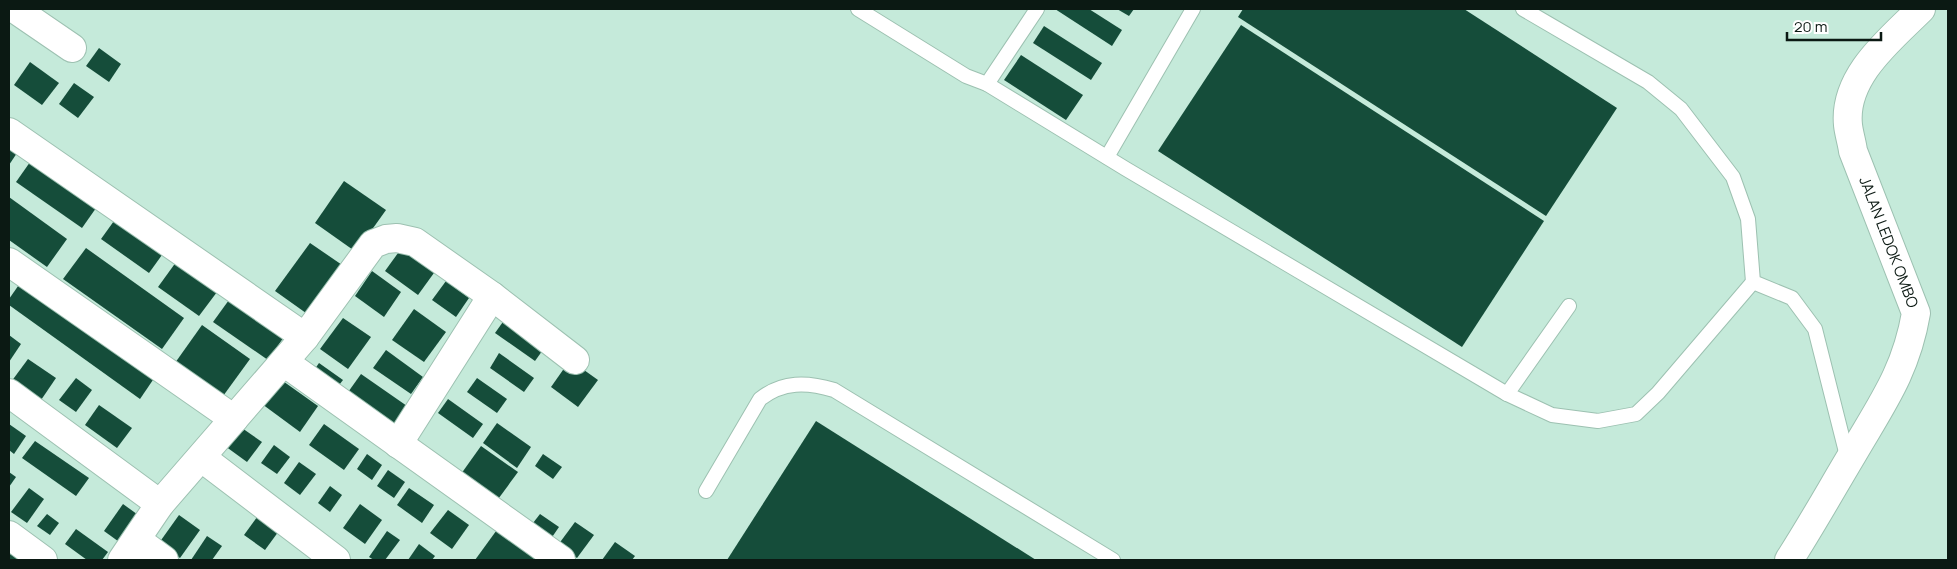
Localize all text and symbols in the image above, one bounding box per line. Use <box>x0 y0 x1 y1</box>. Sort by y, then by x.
scale bar <box>1787 10 1881 42</box>
text: 20 m <box>1794 16 1827 37</box>
street label: JALAN LEDOK OMBO <box>1854 173 1924 311</box>

